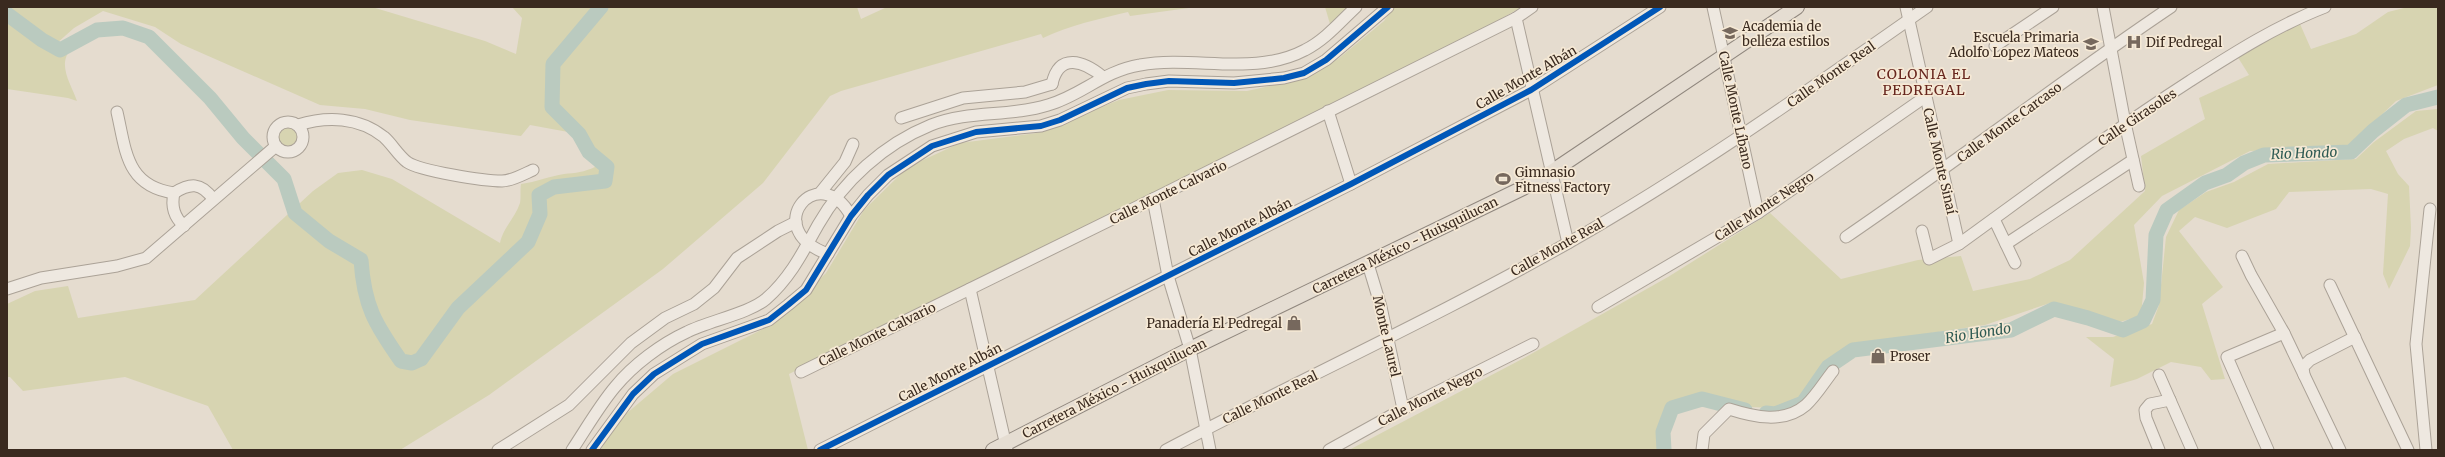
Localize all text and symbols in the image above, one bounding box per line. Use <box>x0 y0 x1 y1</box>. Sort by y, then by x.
place label: Academia de belleza estilos <box>1741 18 1830 50</box>
school or university icon: Academia de belleza estilos <box>1721 24 1739 42</box>
place label: Escuela Primaria Adolfo Lopez Mateos <box>1947 29 2079 61</box>
hospital icon: Dif Pedregal <box>2125 33 2143 51</box>
place label: Dif Pedregal <box>2146 34 2222 51</box>
school or university icon: Escuela Primaria Adolfo Lopez Mateos <box>2082 35 2100 53</box>
street label: Calle Monte Real <box>1784 38 1879 111</box>
street label: Calle Monte Albán <box>1473 41 1580 113</box>
street label: Calle Monte Líbano <box>1715 49 1756 171</box>
district label: COLONIA EL PEDREGAL <box>1877 65 1971 99</box>
street label: Calle Monte Carcaso <box>1954 78 2065 166</box>
street label: Calle Girasoles <box>2095 85 2180 150</box>
street label: Calle Monte Sinaí <box>1919 106 1960 217</box>
water label: Rio Hondo <box>2270 143 2338 163</box>
street label: Calle Monte Calvario <box>1107 156 1230 228</box>
place label: Gimnasio Fitness Factory <box>1515 164 1611 196</box>
street label: Calle Monte Negro <box>1711 168 1817 245</box>
sports icon: Gimnasio Fitness Factory <box>1494 170 1512 188</box>
street label: Carretera México - Huixquilucan <box>1310 193 1501 298</box>
street label: Calle Monte Albán <box>1186 194 1295 261</box>
street label: Calle Monte Real <box>1508 215 1607 280</box>
street label: Monte Laurel <box>1369 294 1404 379</box>
street label: Calle Monte Calvario <box>816 298 939 370</box>
shop icon: Panadería El Pedregal <box>1285 314 1303 332</box>
place label: Panadería El Pedregal <box>1147 315 1282 332</box>
water label: Rio Hondo <box>1944 319 2012 347</box>
street label: Carretera México - Huixquilucan <box>1019 334 1209 442</box>
street label: Calle Monte Albán <box>896 339 1005 406</box>
shop icon: Proser <box>1869 347 1887 365</box>
place label: Proser <box>1890 348 1931 365</box>
street label: Calle Monte Negro <box>1375 363 1486 430</box>
street label: Calle Monte Real <box>1220 367 1321 428</box>

